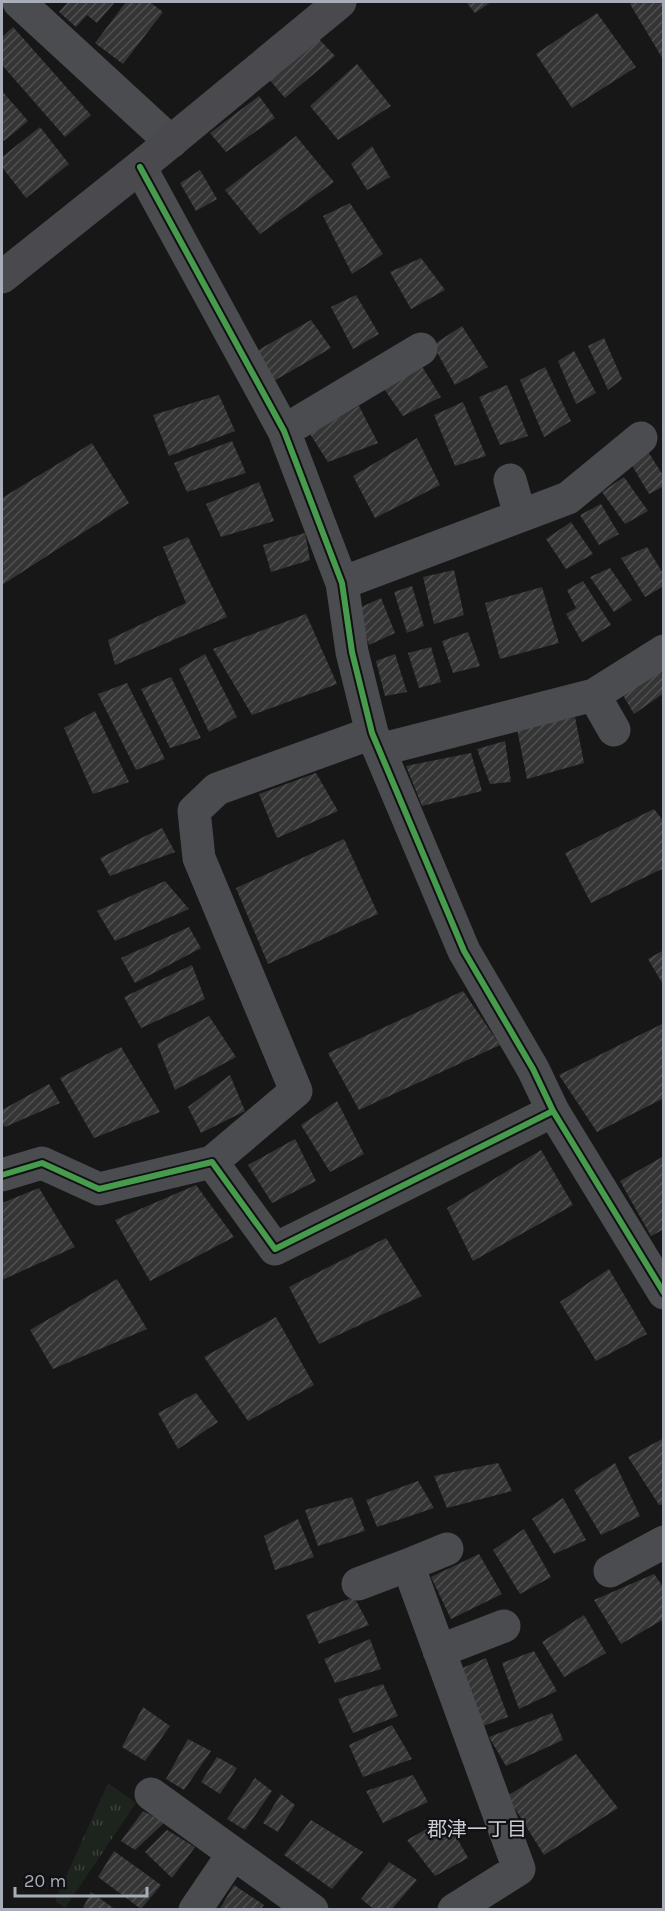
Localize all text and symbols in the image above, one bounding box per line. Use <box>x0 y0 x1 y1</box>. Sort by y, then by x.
district label: 郡津一丁目 <box>427 1818 527 1841</box>
scale bar <box>15 1860 147 1898</box>
text: 20 m <box>24 1870 66 1892</box>

